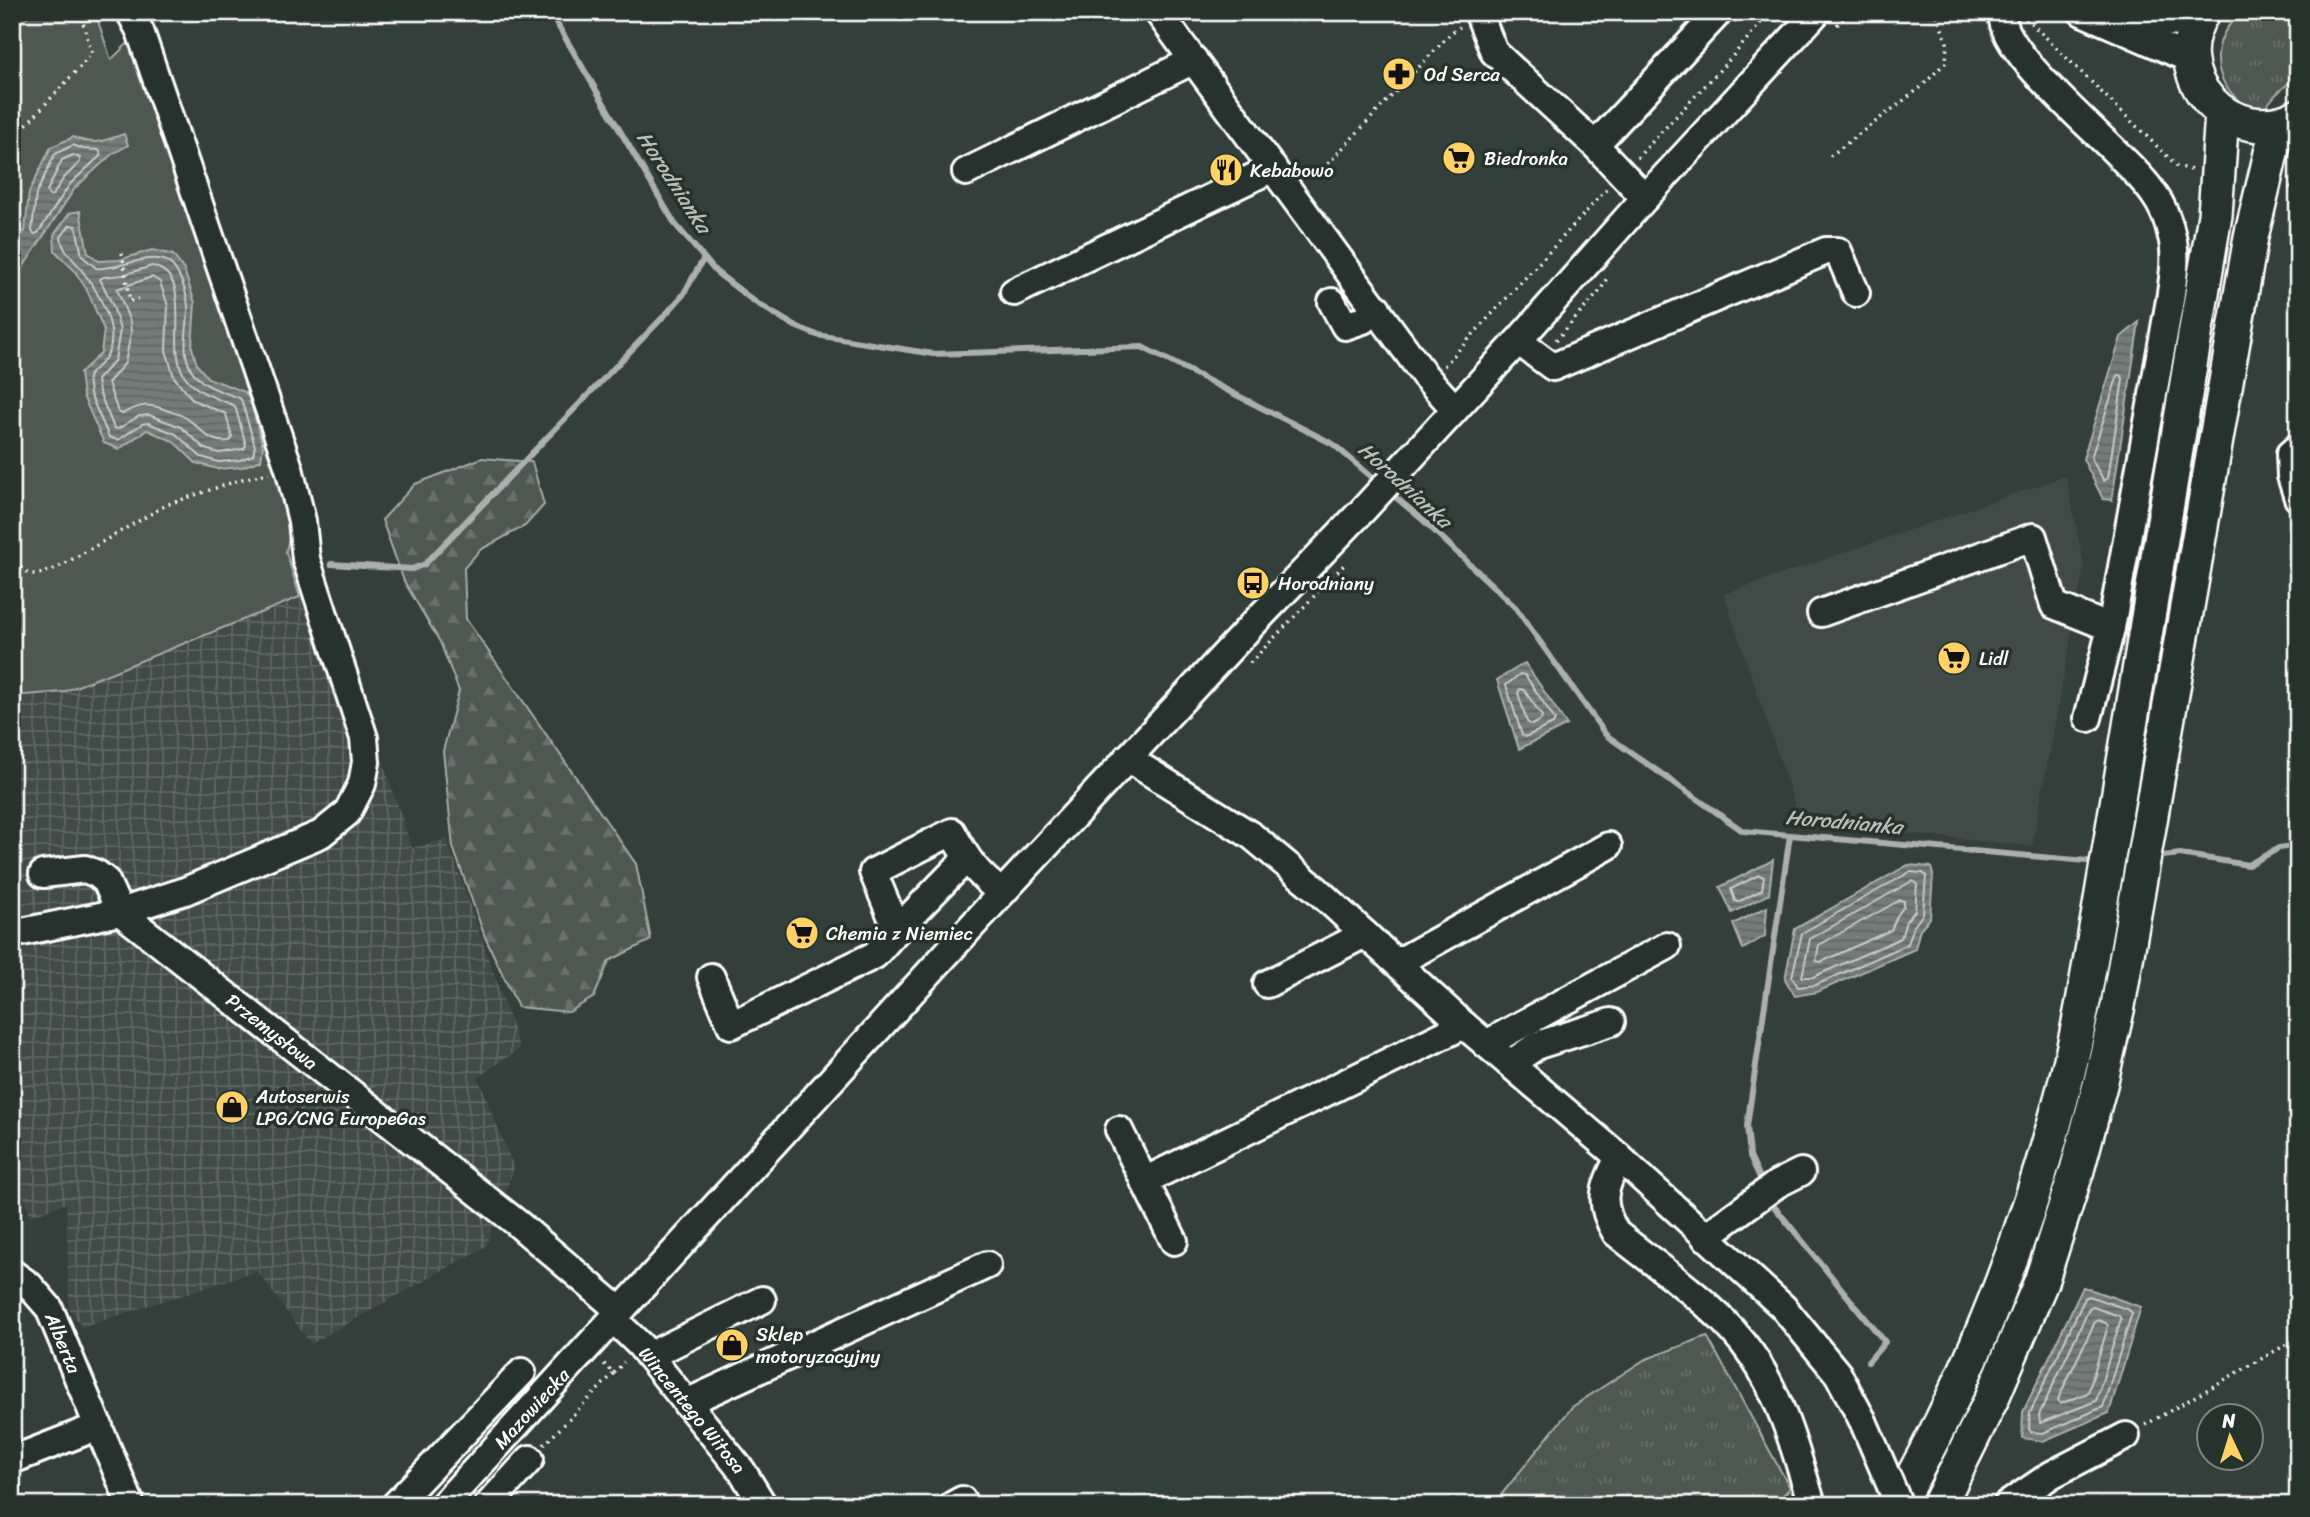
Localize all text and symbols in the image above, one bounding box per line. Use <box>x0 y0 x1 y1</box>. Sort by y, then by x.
pharmacy icon: Od Serca <box>1380 55 1418 93</box>
place label: Od Serca <box>1424 58 1500 91</box>
water label: Horodnianka <box>626 123 723 243</box>
supermarket icon: Biedronka <box>1440 139 1478 177</box>
place label: Biedronka <box>1484 142 1569 175</box>
restaurant icon: Kebabowo <box>1207 151 1245 189</box>
place label: Kebabowo <box>1250 154 1334 187</box>
water label: Horodnianka <box>1349 432 1463 540</box>
bus stop icon: Horodniany <box>1234 564 1272 602</box>
place label: Horodniany <box>1278 567 1374 600</box>
supermarket icon: Lidl <box>1935 639 1973 677</box>
place label: Lidl <box>1979 642 2009 675</box>
water label: Horodnianka <box>1784 798 1906 846</box>
supermarket icon: Chemia z Niemiec <box>783 914 821 952</box>
place label: Chemia z Niemiec <box>826 917 973 950</box>
street label: Przemysłowa <box>219 984 326 1078</box>
place label: Autoserwis LPG/CNG EuropeGas <box>255 1080 426 1135</box>
shop icon: Autoserwis LPG/CNG EuropeGas <box>213 1088 251 1126</box>
street label: Alberta <box>36 1306 91 1379</box>
place label: Sklep motoryzacyjny <box>756 1318 880 1373</box>
shop icon: Sklep motoryzacyjny <box>713 1326 751 1364</box>
street label: Wincentego Witosa <box>630 1339 755 1482</box>
street label: Mazowiecka <box>485 1360 578 1457</box>
north arrow <box>2194 1402 2264 1472</box>
text: N <box>2220 1404 2237 1438</box>

